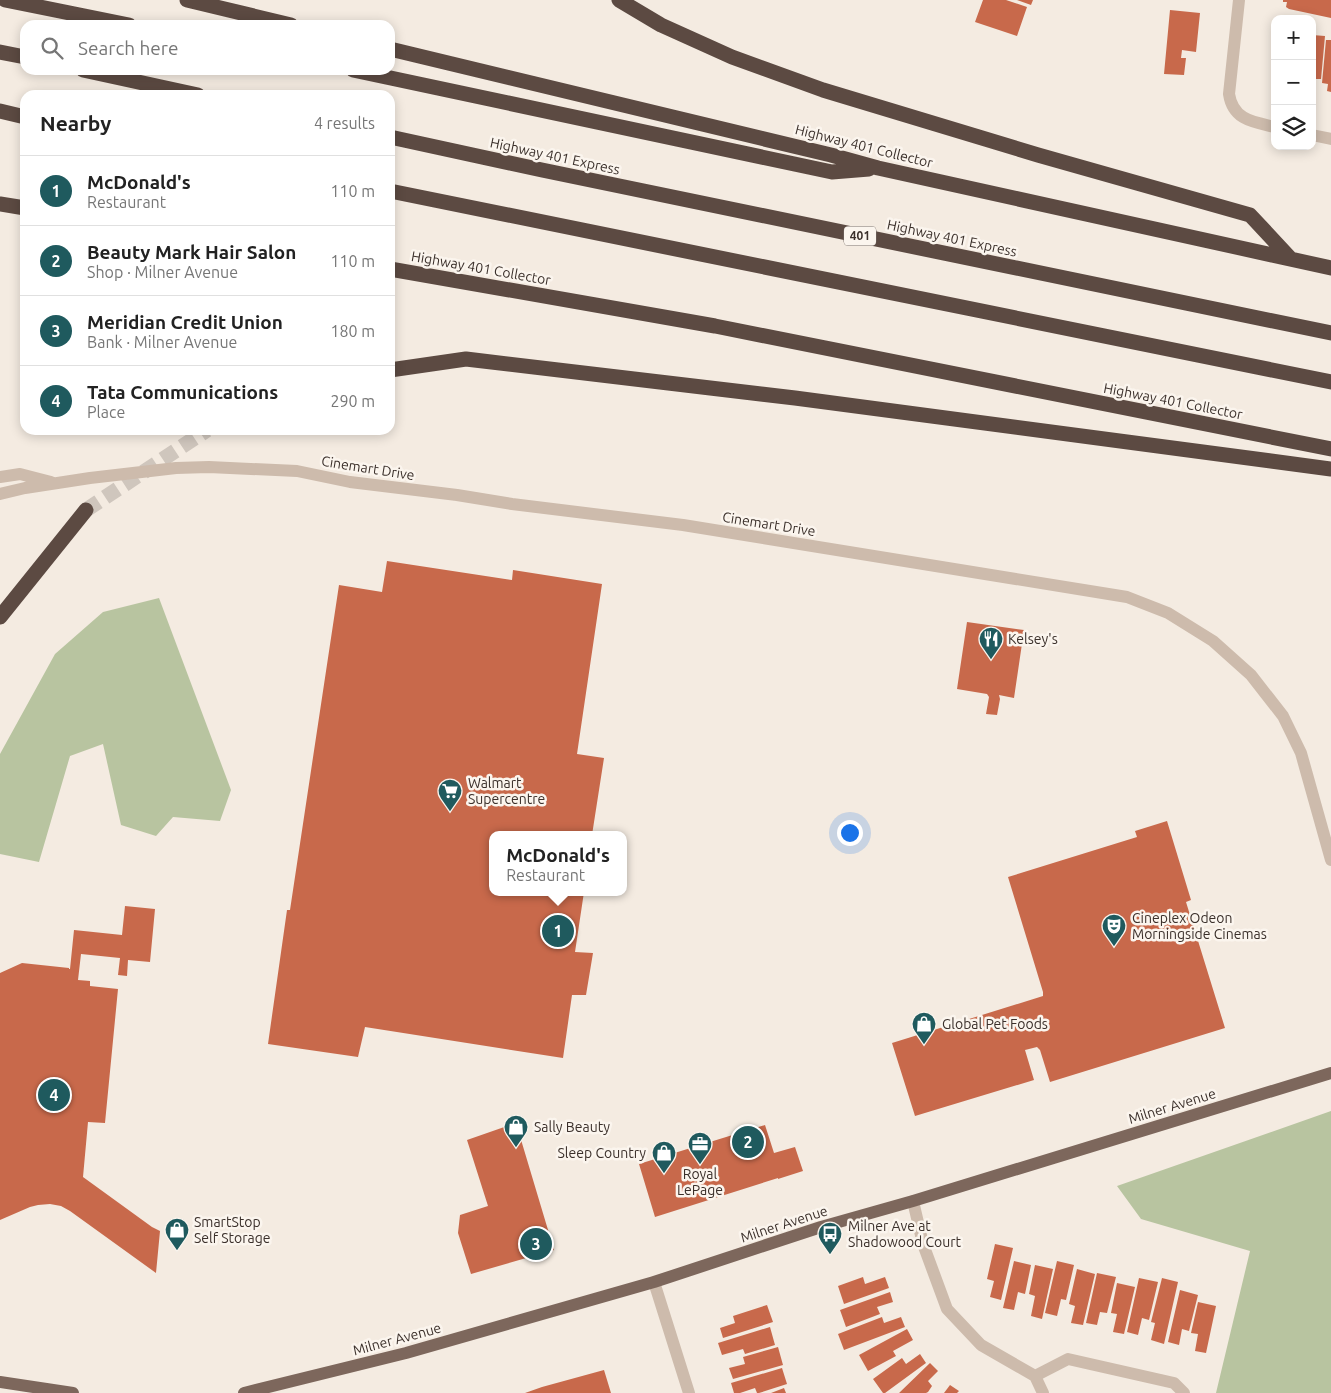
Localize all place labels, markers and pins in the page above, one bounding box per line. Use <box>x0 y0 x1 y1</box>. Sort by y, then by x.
restaurant icon: Kelsey's <box>978 626 1004 660</box>
place label: Kelsey's <box>1008 631 1058 647</box>
place label: Walmart Supercentre <box>468 775 545 807</box>
supermarket icon: Walmart Supercentre <box>437 778 463 812</box>
place label: Cineplex Odeon Morningside Cinemas <box>1132 910 1267 942</box>
pin: 1 <box>542 912 574 950</box>
theatre icon: Cineplex Odeon Morningside Cinemas <box>1101 913 1127 947</box>
shop icon: Global Pet Foods <box>911 1011 937 1045</box>
place label: Global Pet Foods <box>942 1016 1048 1032</box>
pin: 4 <box>38 1076 70 1114</box>
shop icon: Sally Beauty <box>503 1114 529 1148</box>
place label: Sally Beauty <box>534 1119 610 1135</box>
pin: 2 <box>732 1123 764 1161</box>
office icon: Royal LePage <box>687 1131 713 1165</box>
shop icon: Sleep Country <box>651 1140 677 1174</box>
place label: Sleep Country <box>558 1145 646 1161</box>
place label: Royal LePage <box>677 1166 723 1198</box>
place label: SmartStop Self Storage <box>194 1214 271 1246</box>
shop icon: SmartStop Self Storage <box>164 1217 190 1251</box>
place label: Milner Ave at Shadowood Court <box>848 1218 962 1250</box>
bus stop icon: Milner Ave at Shadowood Court <box>817 1221 843 1255</box>
pin: 3 <box>520 1225 552 1263</box>

